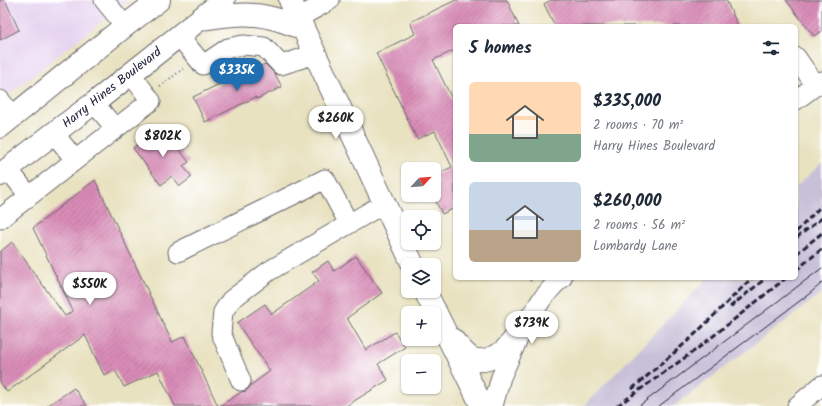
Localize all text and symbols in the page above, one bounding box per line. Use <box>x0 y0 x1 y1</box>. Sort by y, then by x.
text: 5 homes <box>469 35 532 62</box>
icon: filters <box>760 37 782 59</box>
street label: Harry Hines Boulevard <box>58 42 167 134</box>
pin: $335K <box>209 58 265 92</box>
text: $335K <box>219 60 255 81</box>
text: $335,000 <box>593 88 661 115</box>
icon: home <box>501 98 549 146</box>
pin: $260K <box>308 106 364 140</box>
text: $260K <box>318 108 354 129</box>
text: 2 rooms · 70 m² <box>593 115 683 136</box>
pin: $802K <box>135 124 191 158</box>
text: $802K <box>144 126 182 147</box>
text: Harry Hines Boulevard <box>593 136 715 157</box>
north arrow <box>401 162 441 202</box>
map controls <box>401 162 441 394</box>
text: $260,000 <box>593 188 662 215</box>
icon: home <box>501 198 549 246</box>
button: locate <box>401 210 441 250</box>
text: 2 rooms · 56 m² <box>593 215 685 236</box>
text: Lombardy Lane <box>593 236 677 257</box>
button: layers <box>401 258 441 298</box>
pin: $550K <box>62 272 118 306</box>
text: $550K <box>72 274 108 295</box>
button: + <box>401 306 441 346</box>
pin: $739K <box>504 311 560 345</box>
text: $739K <box>514 313 550 334</box>
button: − <box>401 354 441 394</box>

